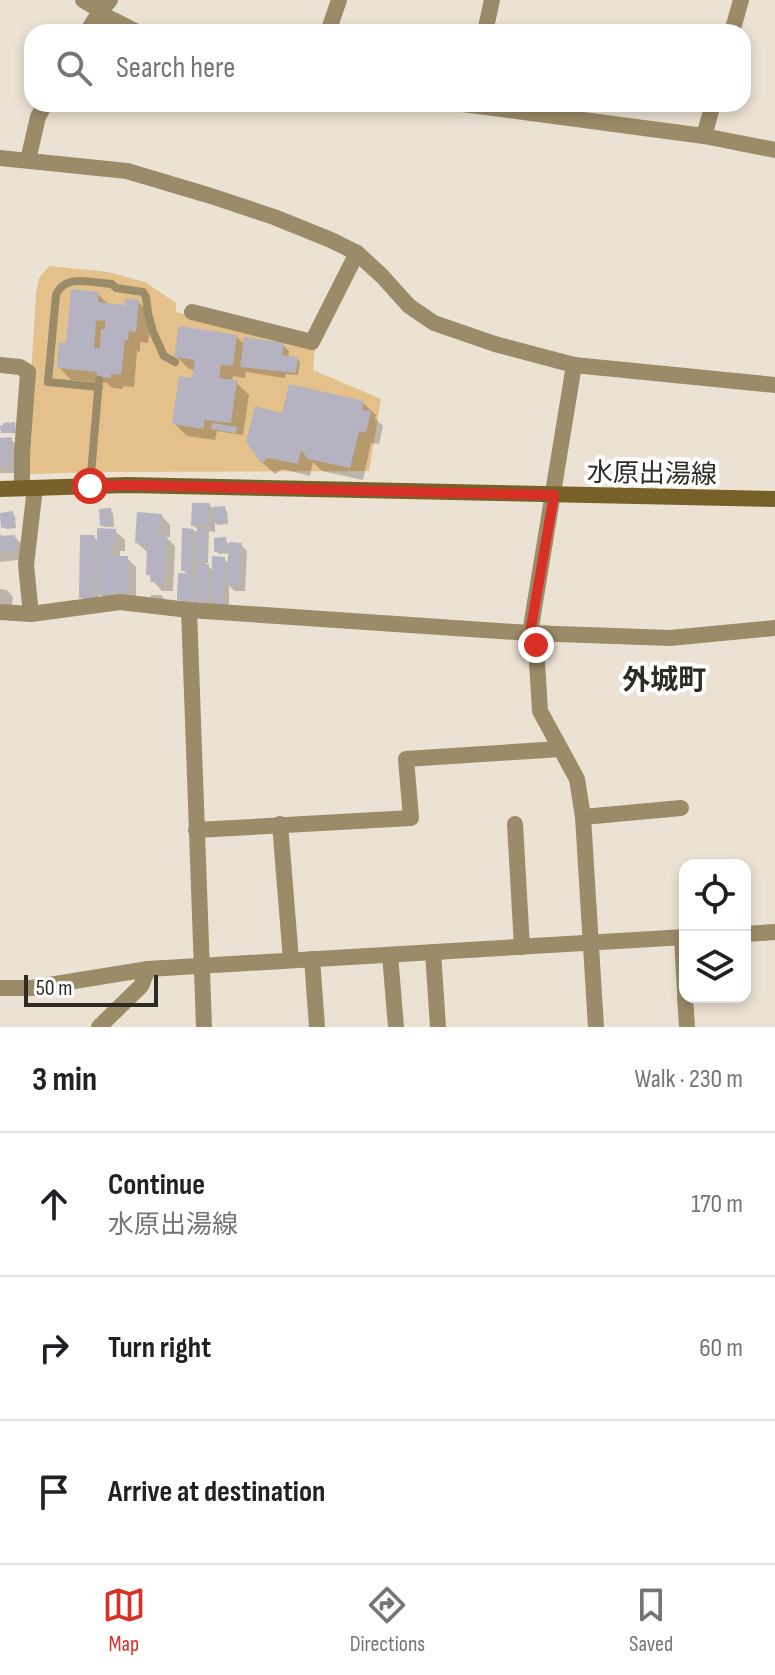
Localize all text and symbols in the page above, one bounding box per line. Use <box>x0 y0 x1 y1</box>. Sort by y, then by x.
search box <box>24 24 751 112</box>
icon: search <box>52 46 96 90</box>
text: Search here <box>116 50 235 86</box>
street label: 水原出湯線 <box>587 458 717 491</box>
route start <box>72 468 108 504</box>
route end <box>518 627 554 663</box>
district label: 外城町 <box>622 664 706 697</box>
map controls <box>679 859 751 1003</box>
button: locate <box>679 859 751 931</box>
button: layers <box>679 931 751 1003</box>
scale bar <box>24 971 158 1007</box>
text: 50 m <box>36 975 72 1002</box>
text: 3 min <box>32 1059 97 1100</box>
text: Walk · 230 m <box>634 1064 743 1095</box>
text: Continue <box>108 1167 205 1203</box>
icon: ahead <box>32 1182 76 1226</box>
text: 170 m <box>691 1189 743 1220</box>
text: 水原出湯線 <box>108 1210 238 1241</box>
icon: right <box>32 1326 76 1370</box>
text: Turn right <box>108 1330 211 1366</box>
text: 60 m <box>699 1333 743 1364</box>
icon: arrive <box>32 1470 76 1514</box>
text: Arrive at destination <box>108 1474 325 1510</box>
tab: Map <box>102 1583 146 1658</box>
tab: Directions <box>350 1583 425 1658</box>
tab: Saved <box>629 1583 673 1658</box>

